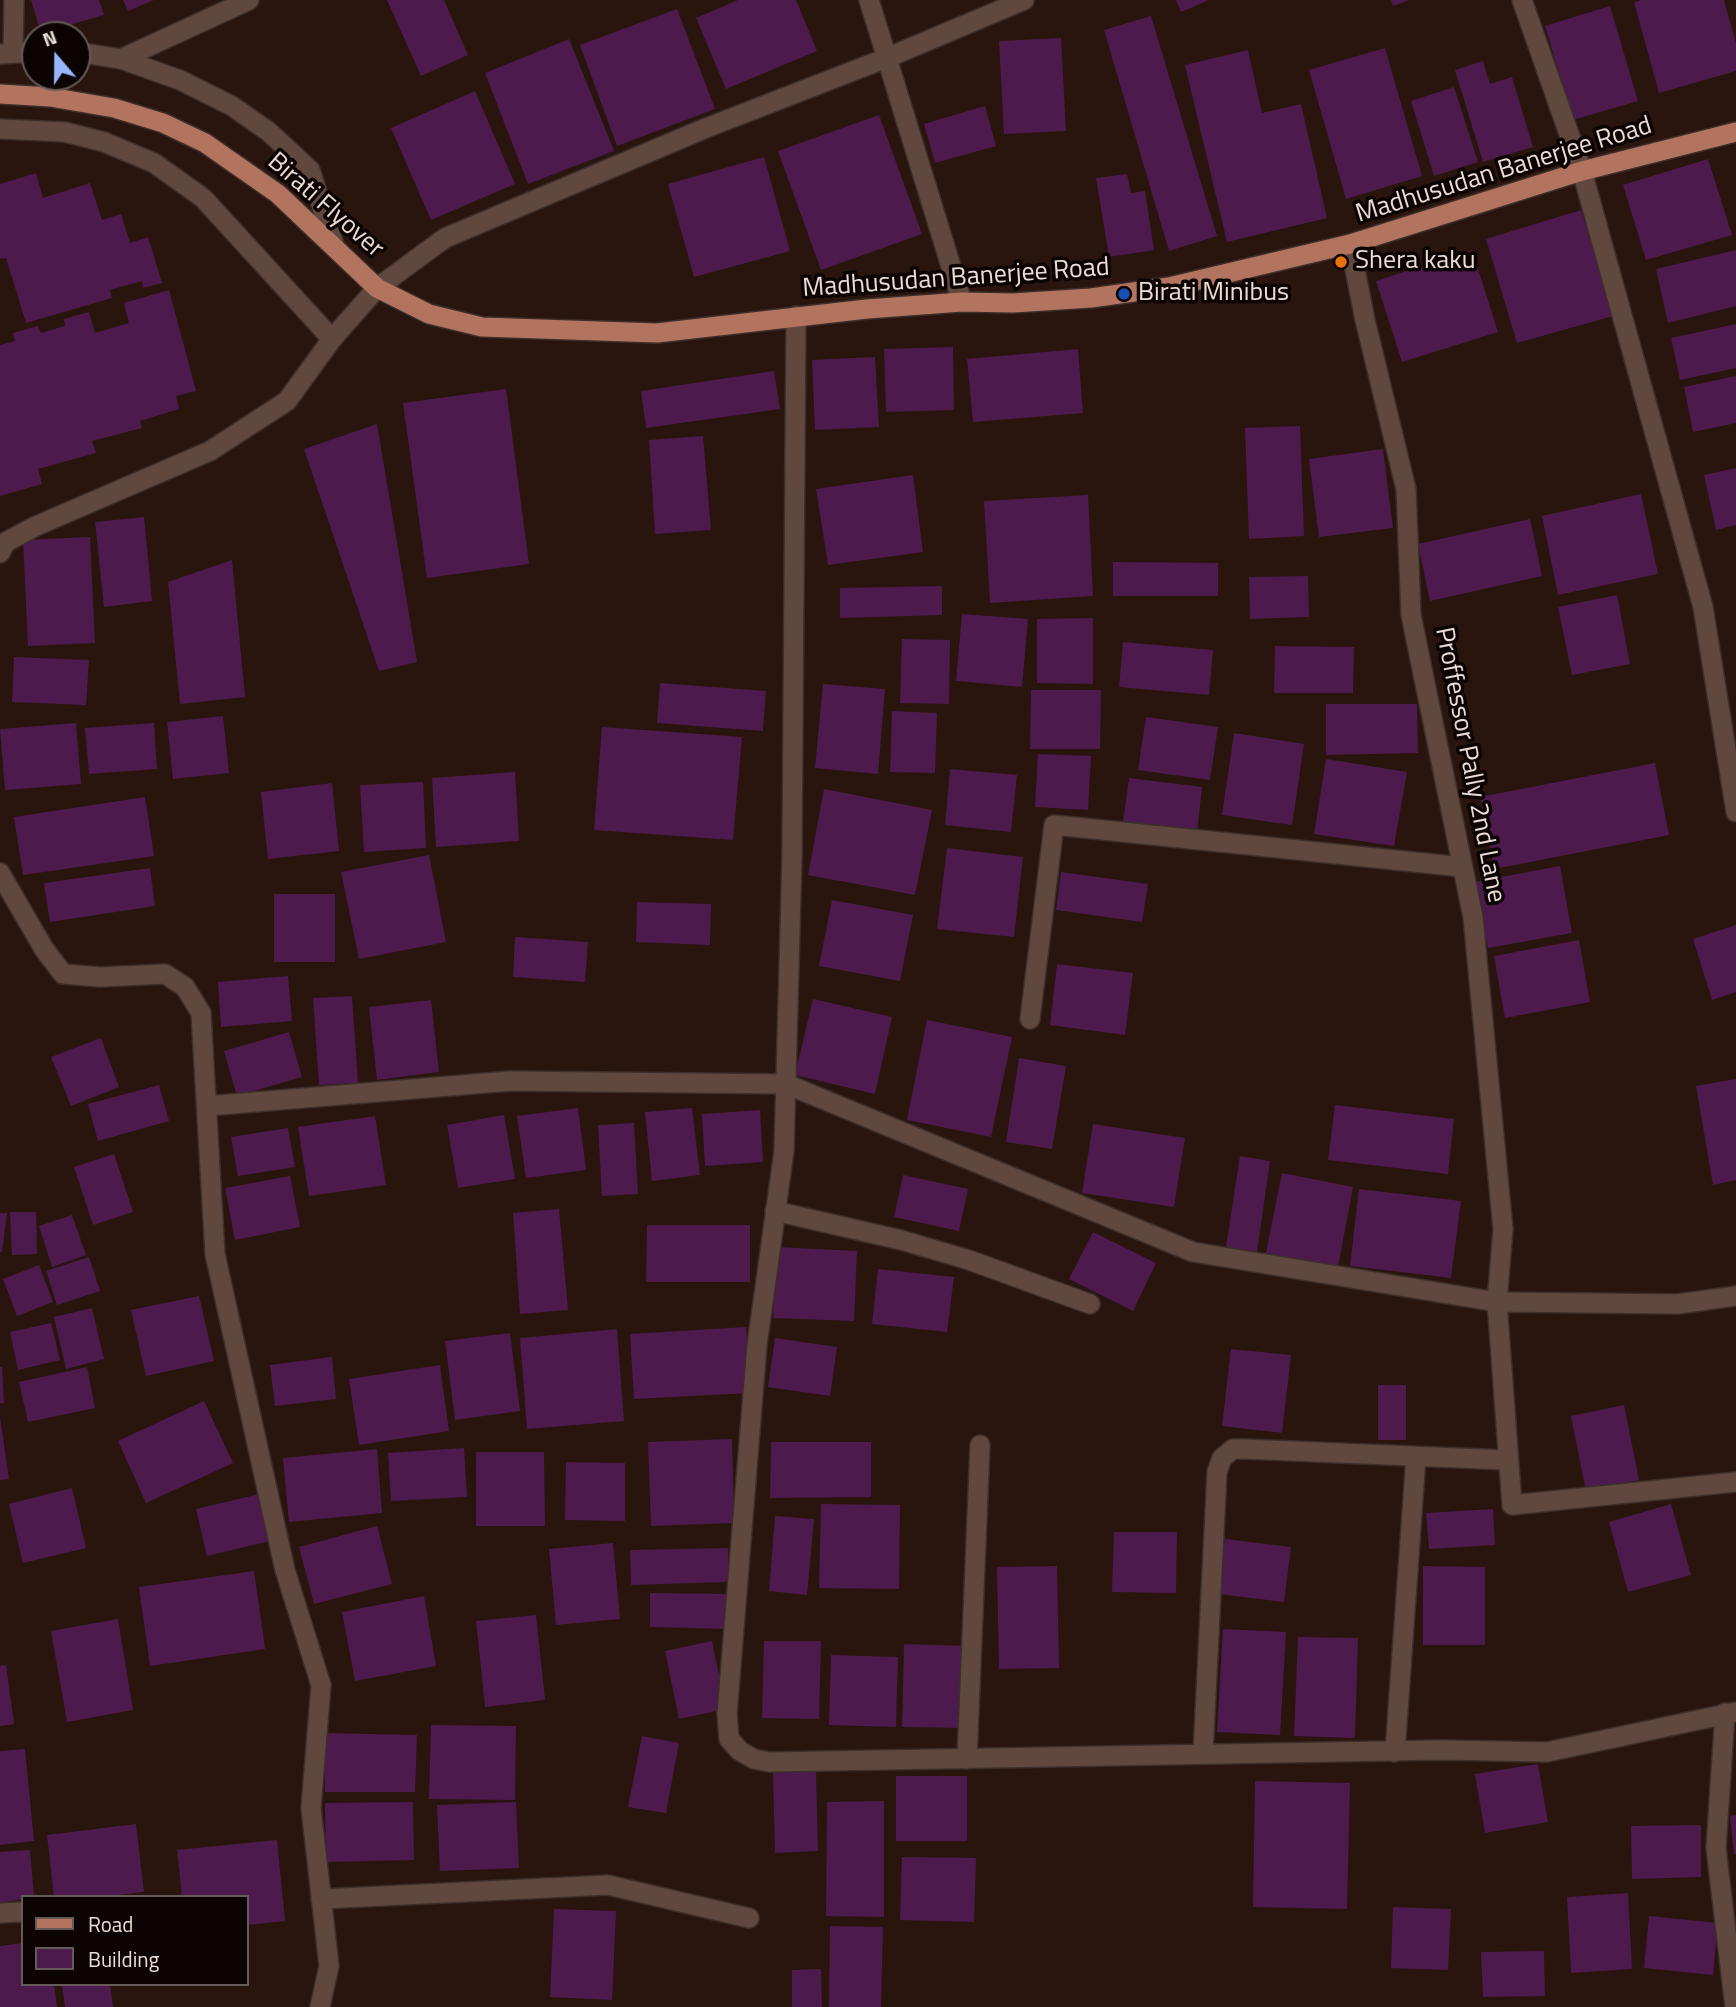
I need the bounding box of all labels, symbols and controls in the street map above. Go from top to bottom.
north arrow [21,21,91,91]
text: N [38,22,60,54]
street label: Madhusudan Banerjee Road [1352,111,1656,231]
street label: Birati Flyover [260,147,390,265]
place label: Shera kaku [1355,246,1476,278]
street label: Madhusudan Banerjee Road [801,253,1111,305]
marker: Shera kaku [1333,254,1349,270]
place label: Birati Minibus [1138,278,1289,310]
marker: Birati Minibus [1116,286,1132,302]
street label: Proffessor Pally 2nd Lane [1427,625,1511,905]
legend [21,1895,248,1986]
text: Road [88,1908,133,1940]
text: Building [88,1943,159,1975]

